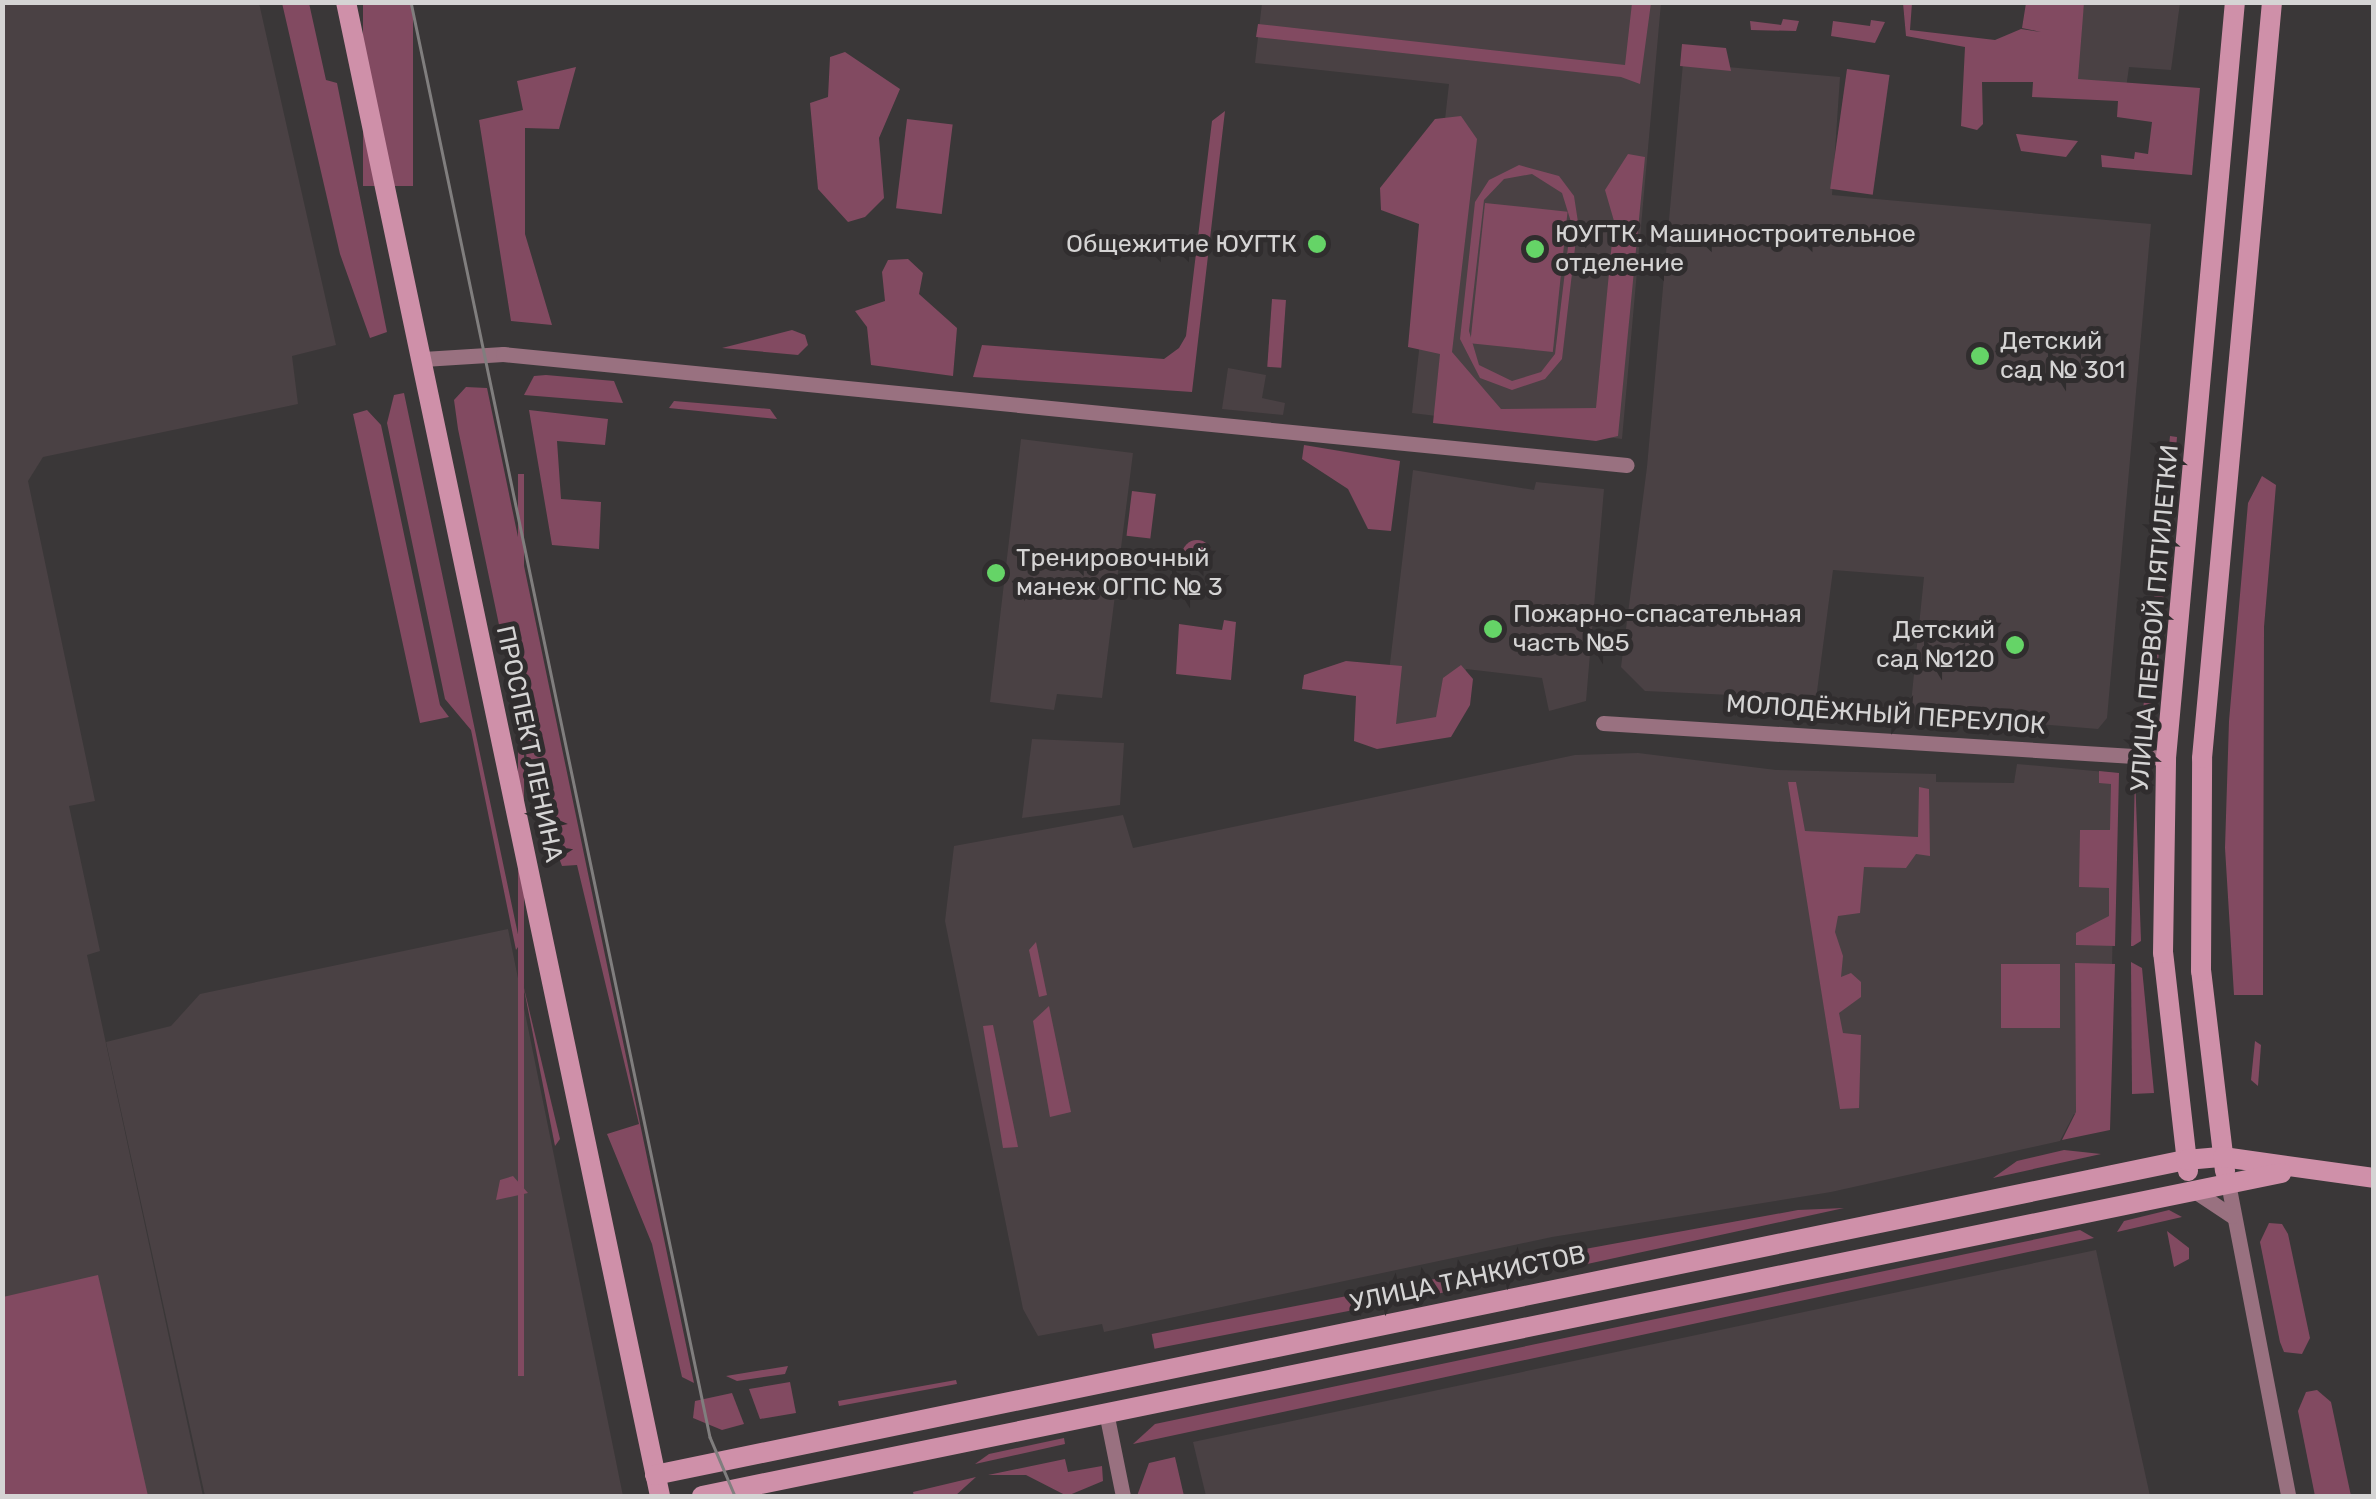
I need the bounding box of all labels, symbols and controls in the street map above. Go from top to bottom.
place label: ЮУГТК. Машиностроительное отделение [1555,220,1916,279]
place label: Общежитие ЮУГТК [1066,229,1297,259]
marker: Общежитие ЮУГТК [1306,233,1328,255]
marker: ЮУГТК. Машиностроительное отделение [1524,238,1546,260]
place label: Детский сад № 301 [2000,327,2125,386]
marker: Детский сад № 301 [1969,345,1991,367]
street label: УЛИЦА ПЕРВОЙ ПЯТИЛЕТКИ [2125,443,2185,793]
place label: Тренировочный манеж ОГПС № 3 [1016,544,1223,603]
marker: Тренировочный манеж ОГПС № 3 [985,562,1007,584]
place label: Пожарно-спасательная часть №5 [1513,600,1802,659]
place label: Детский сад №120 [1876,616,1995,675]
marker: Пожарно-спасательная часть №5 [1482,618,1504,640]
street label: ПРОСПЕКТ ЛЕНИНА [489,623,569,865]
marker: Детский сад №120 [2004,634,2026,656]
street label: МОЛОДЁЖНЫЙ ПЕРЕУЛОК [1725,689,2047,741]
street label: УЛИЦА ТАНКИСТОВ [1348,1239,1588,1319]

